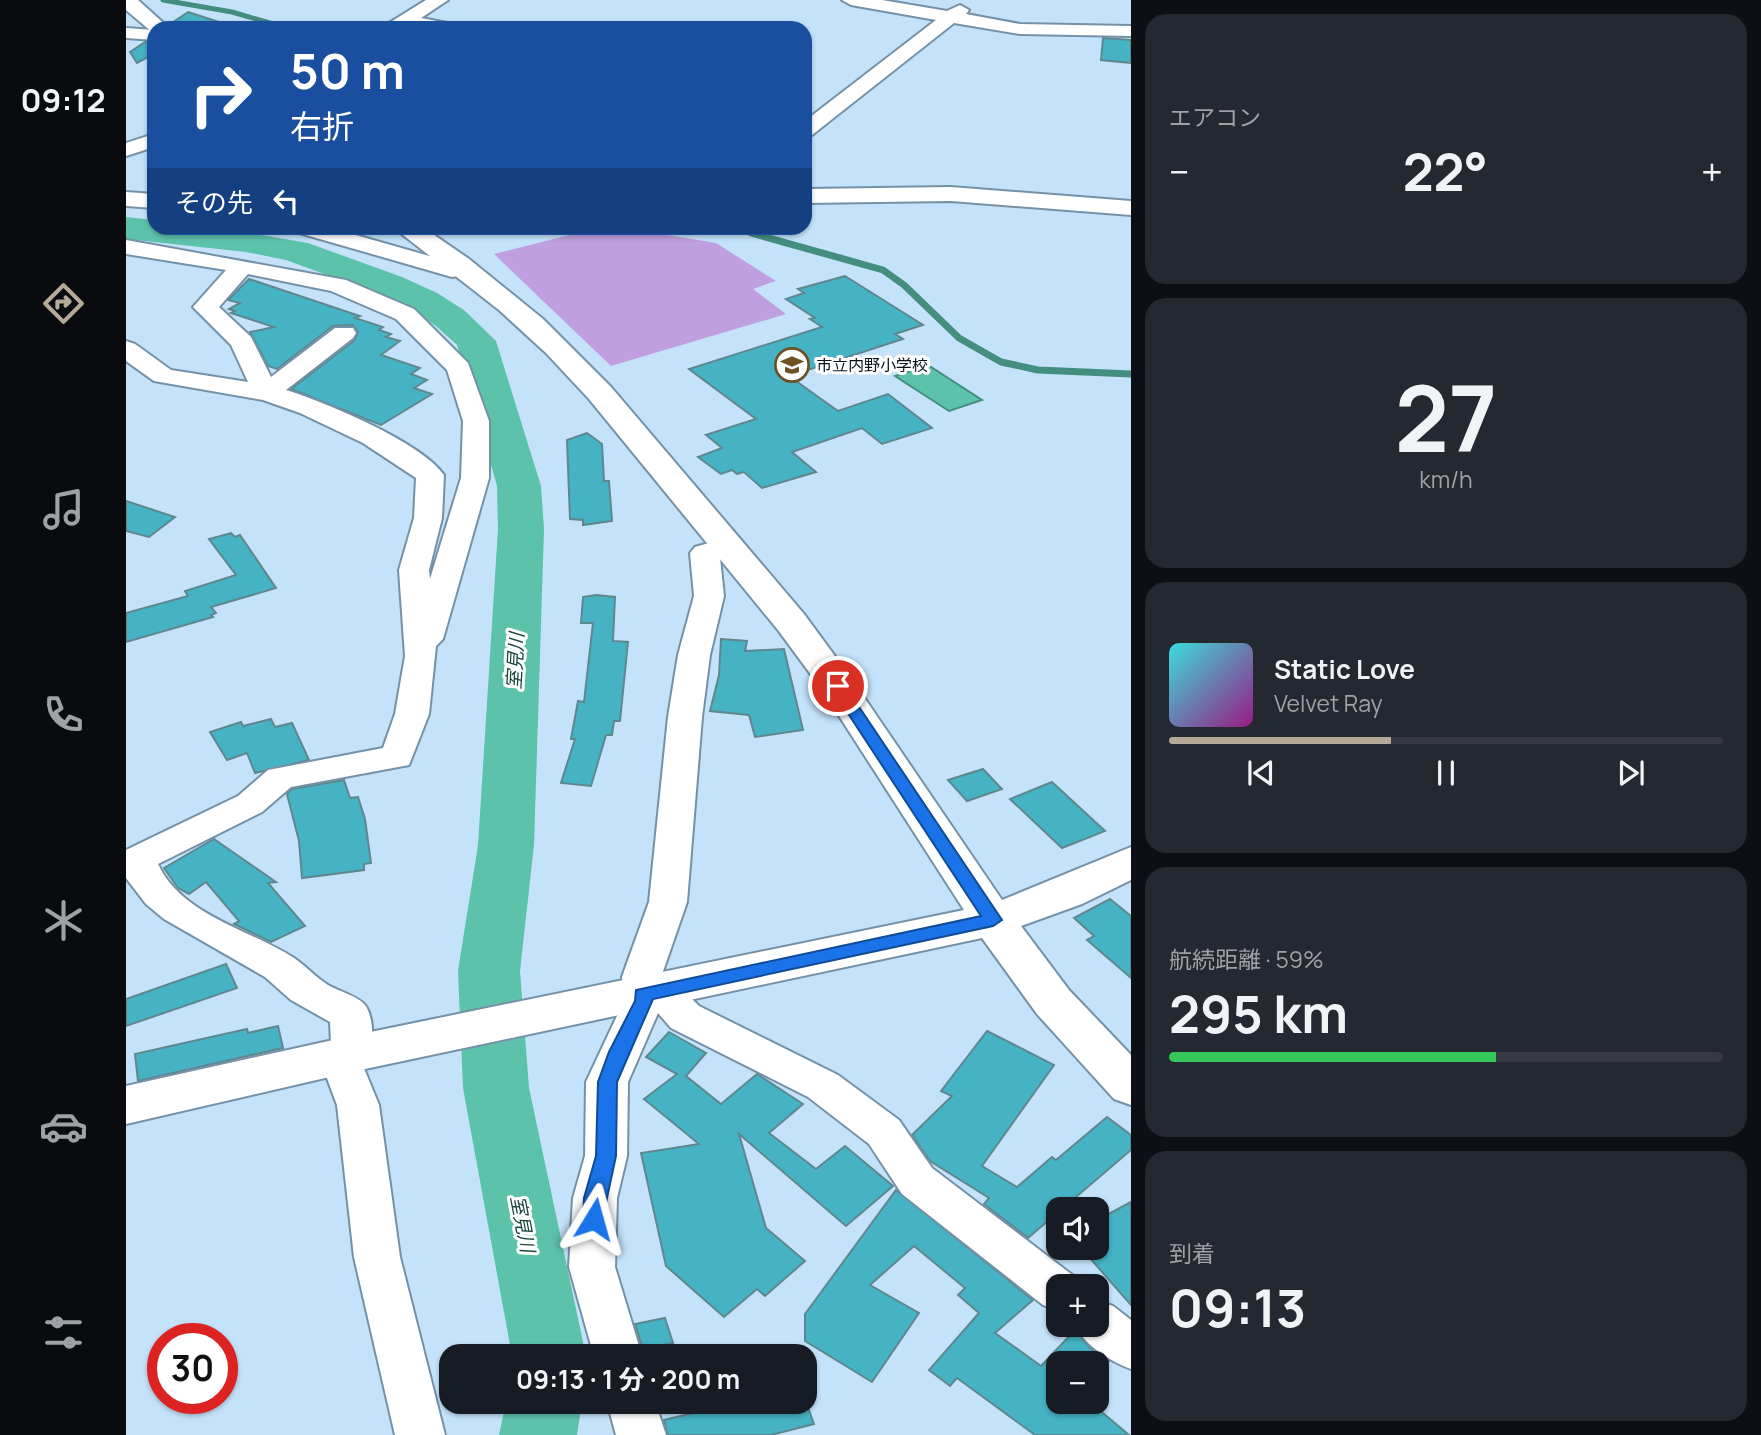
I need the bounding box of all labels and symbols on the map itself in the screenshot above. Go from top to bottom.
school or university icon: 市立内野小学校 [773,346,811,384]
place label: 市立内野小学校 [816,354,928,376]
water label: 室見川 [501,630,530,690]
pin [808,656,868,716]
position arrow [557,1182,631,1256]
water label: 室見川 [505,1194,542,1256]
speed limit sign: 30 [147,1323,238,1414]

